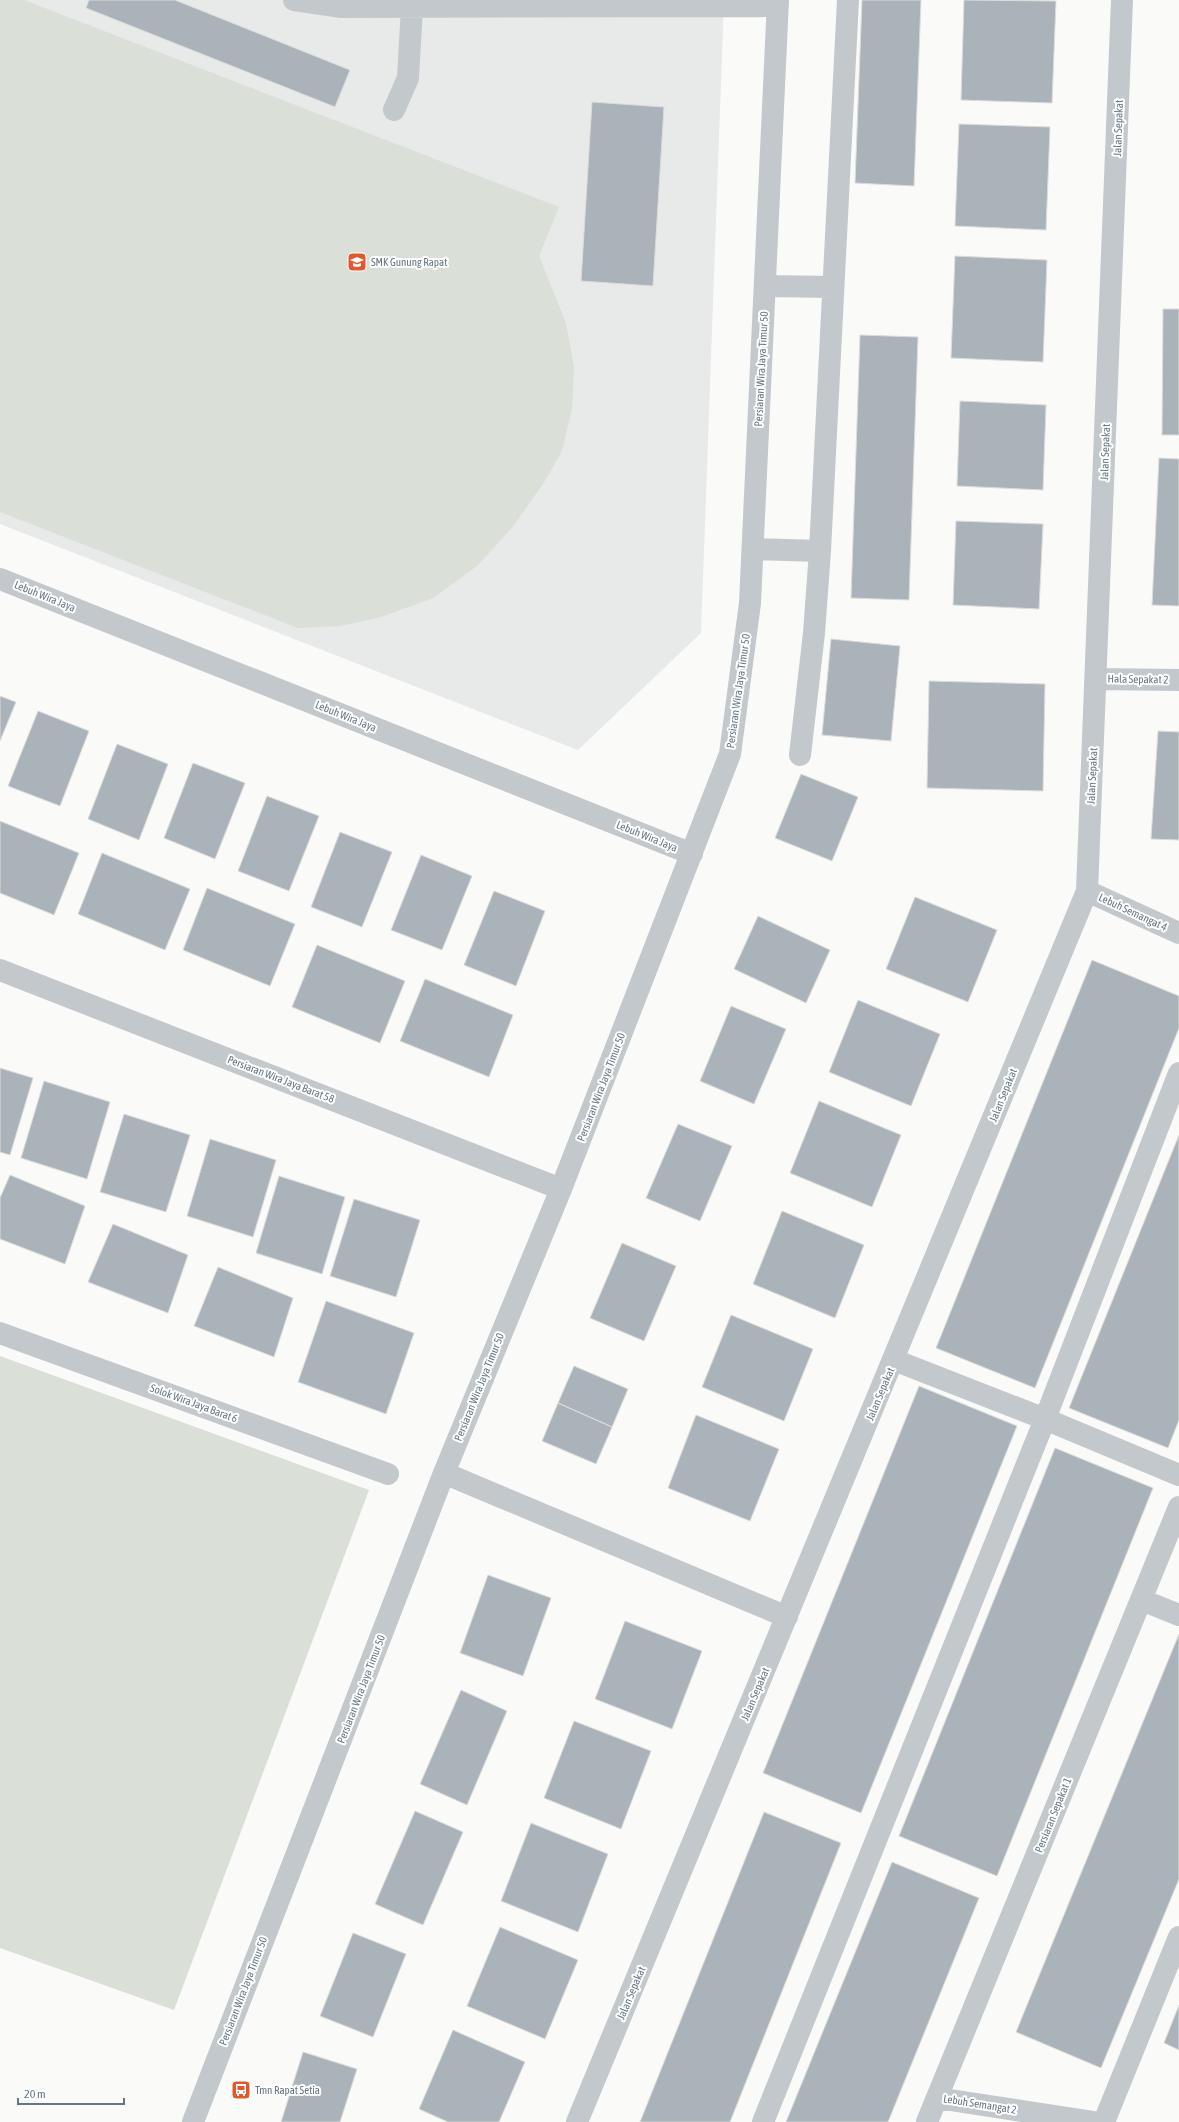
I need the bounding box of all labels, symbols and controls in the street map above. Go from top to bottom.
street label: Jalan Sepakat [1111,100,1125,156]
school or university icon: SMK Gunung Rapat [346,251,368,273]
place label: SMK Gunung Rapat [371,256,447,268]
street label: Persiaran Wira Jaya Timur 50 [752,311,770,427]
street label: Jalan Sepakat [1098,424,1112,480]
street label: Lebuh Wira Jaya [13,578,77,614]
street label: Persiaran Wira Jaya Timur 50 [724,633,752,749]
street label: Hala Sepakat 2 [1108,672,1168,686]
street label: Lebuh Wira Jaya [314,698,378,734]
street label: Jalan Sepakat [1085,747,1099,805]
street label: Lebuh Wira Jaya [615,818,679,854]
street label: Lebuh Semangat 4 [1097,891,1169,933]
street label: Persiaran Wira Jaya Timur 50 [575,1031,627,1143]
street label: Persiaran Wira Jaya Barat 58 [226,1053,336,1105]
street label: Jalan Sepakat [987,1067,1019,1123]
street label: Persiaran Wira Jaya Timur 50 [452,1331,506,1443]
street label: Jalan Sepakat [863,1366,897,1422]
street label: Solok Wira Jaya Barat 6 [149,1382,239,1424]
street label: Persiaran Wira Jaya Timur 50 [335,1633,387,1745]
street label: Jalan Sepakat [738,1666,772,1722]
street label: Persiaran Sepakat 1 [1032,1776,1074,1854]
street label: Persiaran Wira Jaya Timur 50 [217,1935,269,2047]
street label: Jalan Sepakat [614,1965,648,2021]
bus stop icon: Tmn Rapat Setia [230,2079,252,2101]
scale bar [18,2080,124,2106]
place label: Tmn Rapat Setia [255,2084,320,2096]
text: 20 m [24,2087,46,2101]
street label: Lebuh Semangat 2 [942,2092,1018,2116]

